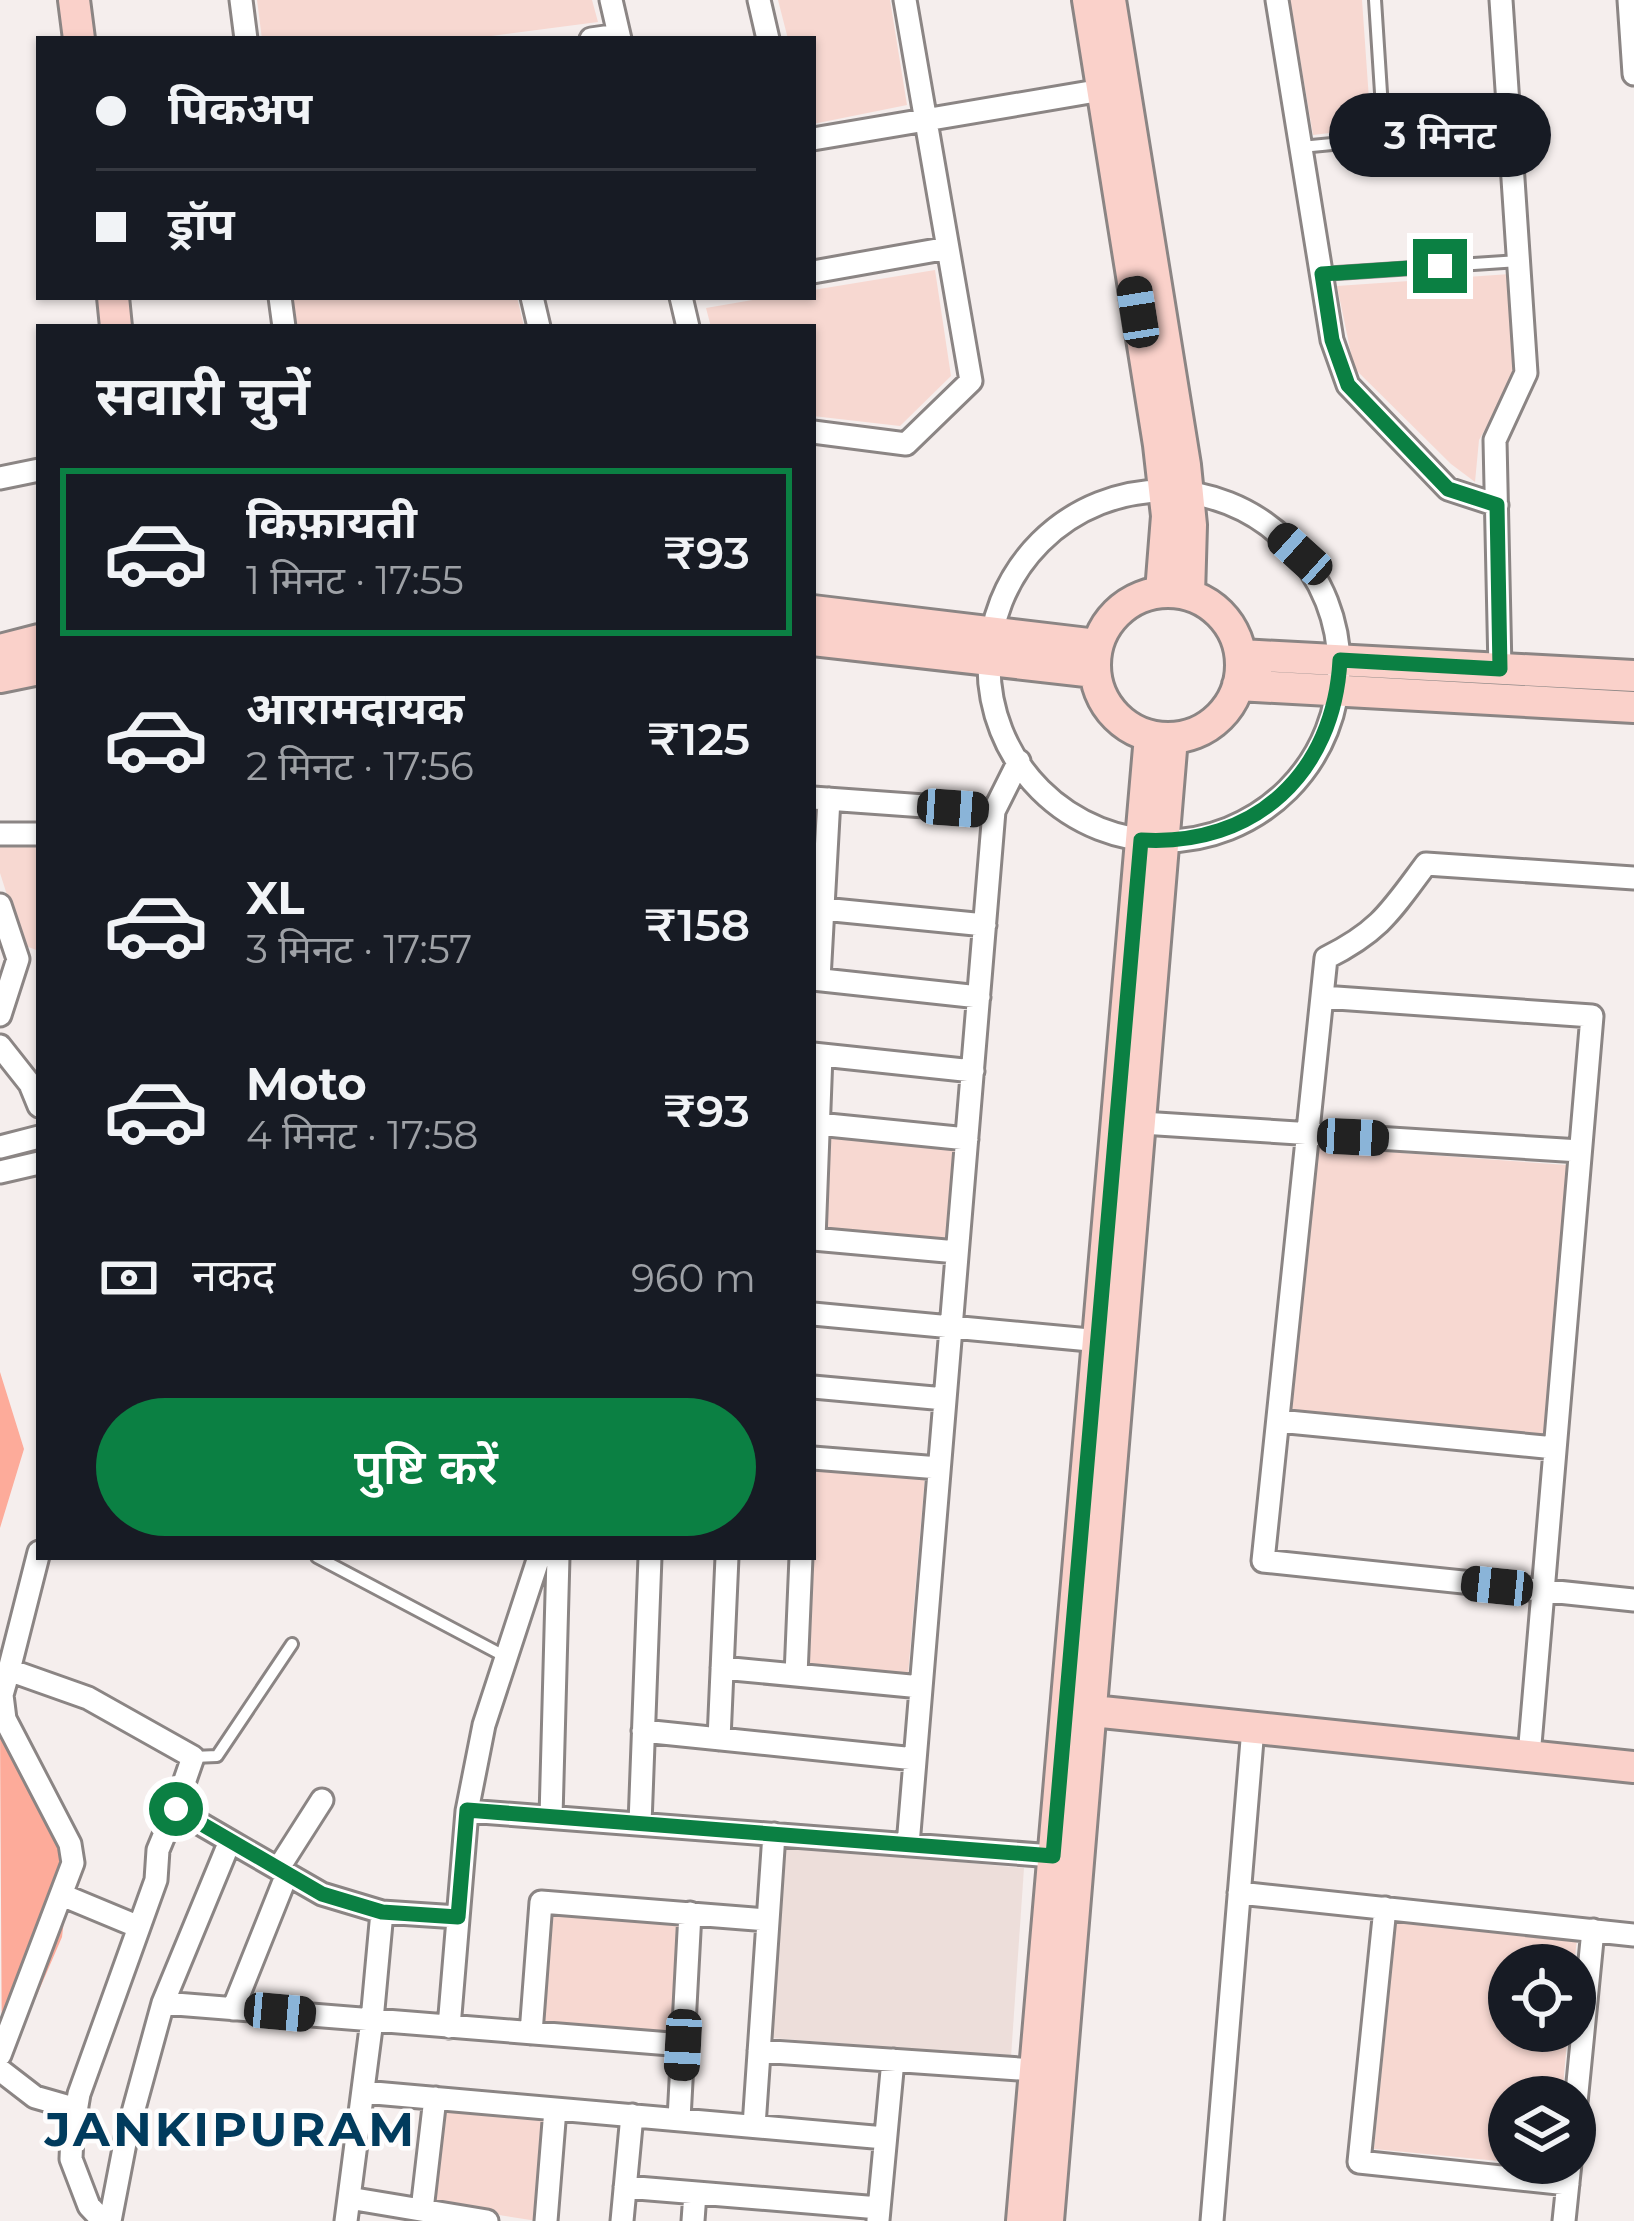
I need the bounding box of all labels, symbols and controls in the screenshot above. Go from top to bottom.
text: पिकअप [168,80,312,135]
callout: 3 मिनट [1329,92,1551,176]
text: 3 मिनट [1384,111,1496,159]
text: ड्रॉप [168,196,235,251]
route end [1413,239,1467,293]
car [1115,274,1161,350]
text: सवारी चुनें [96,363,310,429]
text: किफ़ायती [246,494,417,549]
icon: car [102,498,210,606]
car [1261,517,1339,591]
text: ₹93 [664,525,750,580]
text: 1 मिनट · 17:55 [246,556,464,604]
text: आरामदायक [246,680,464,735]
icon: car [102,684,210,792]
text: ₹125 [647,711,750,766]
text: 2 मिनट · 17:56 [246,742,474,790]
car [916,788,990,828]
icon: car [102,870,210,978]
text: XL [246,870,304,925]
text: ₹158 [644,897,750,952]
text: 3 मिनट · 17:57 [246,925,472,973]
icon: car [102,1056,210,1164]
text: Moto [246,1056,367,1111]
text: ₹93 [664,1083,750,1138]
text: 4 मिनट · 17:58 [246,1111,478,1159]
car [1316,1117,1390,1157]
icon: cash [96,1245,162,1311]
text: नकद [192,1247,275,1302]
text: 960 m [631,1254,756,1302]
button: पुष्टि करें [96,1398,756,1536]
car [1459,1564,1535,1608]
route start [149,1782,203,1836]
map controls [1488,1944,1596,2184]
button: locate [1488,1944,1596,2052]
car [243,1991,317,2033]
car [663,2008,703,2082]
button: layers [1488,2076,1596,2184]
district label: JANKIPURAM [44,2100,417,2158]

